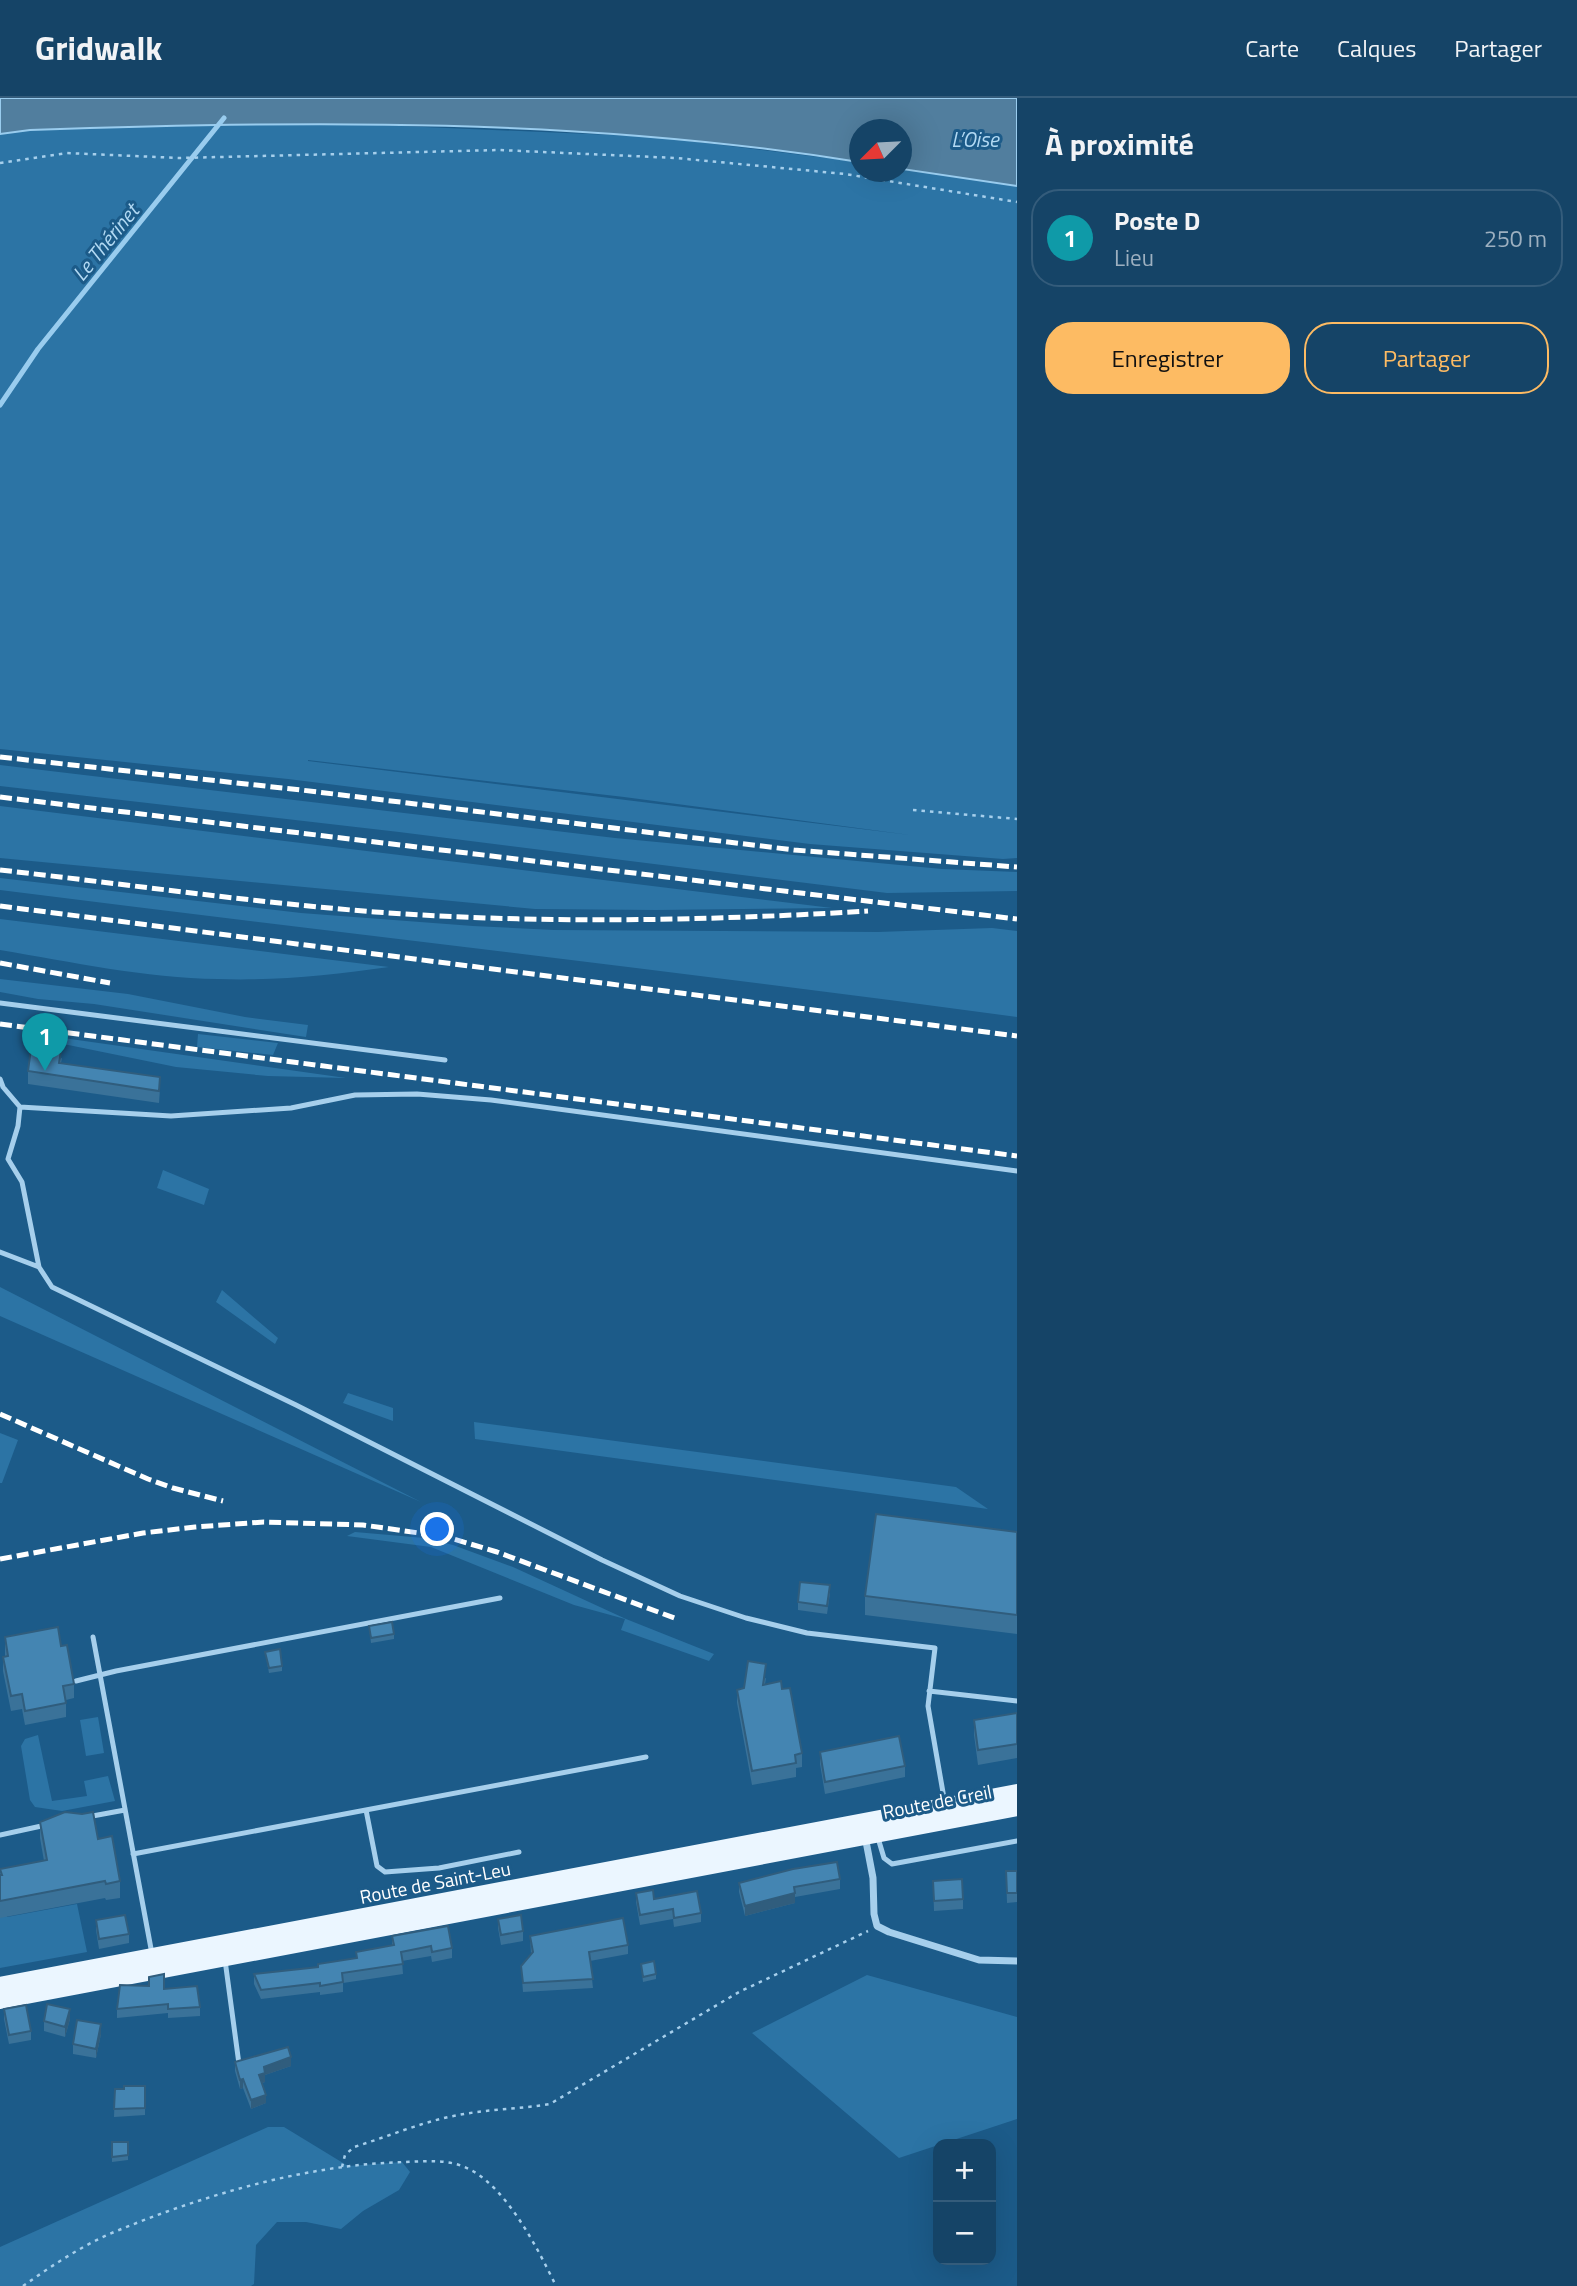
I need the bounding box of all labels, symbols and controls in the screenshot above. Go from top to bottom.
text: Gridwalk [35,23,162,73]
text: Carte [1245,30,1299,66]
text: Calques [1337,30,1416,66]
text: Partager [1454,30,1542,66]
north arrow [849,119,912,182]
text: À proximité [1045,121,1194,167]
water label: L’Oise [951,123,1000,155]
water label: Le Thérinet [64,195,148,287]
text: Poste D [1114,201,1200,240]
text: 1 [1064,221,1076,256]
text: 250 m [1484,221,1547,256]
text: Lieu [1114,240,1154,275]
button: Enregistrer [1045,322,1290,394]
button: Partager [1304,322,1549,394]
pin: 1 [22,1013,68,1071]
your location [420,1512,454,1546]
street label: Route de Creil [880,1776,994,1826]
street label: Route de Saint-Leu [357,1853,513,1911]
map controls [933,2139,996,2265]
button: + [933,2139,996,2202]
button: − [933,2202,996,2265]

